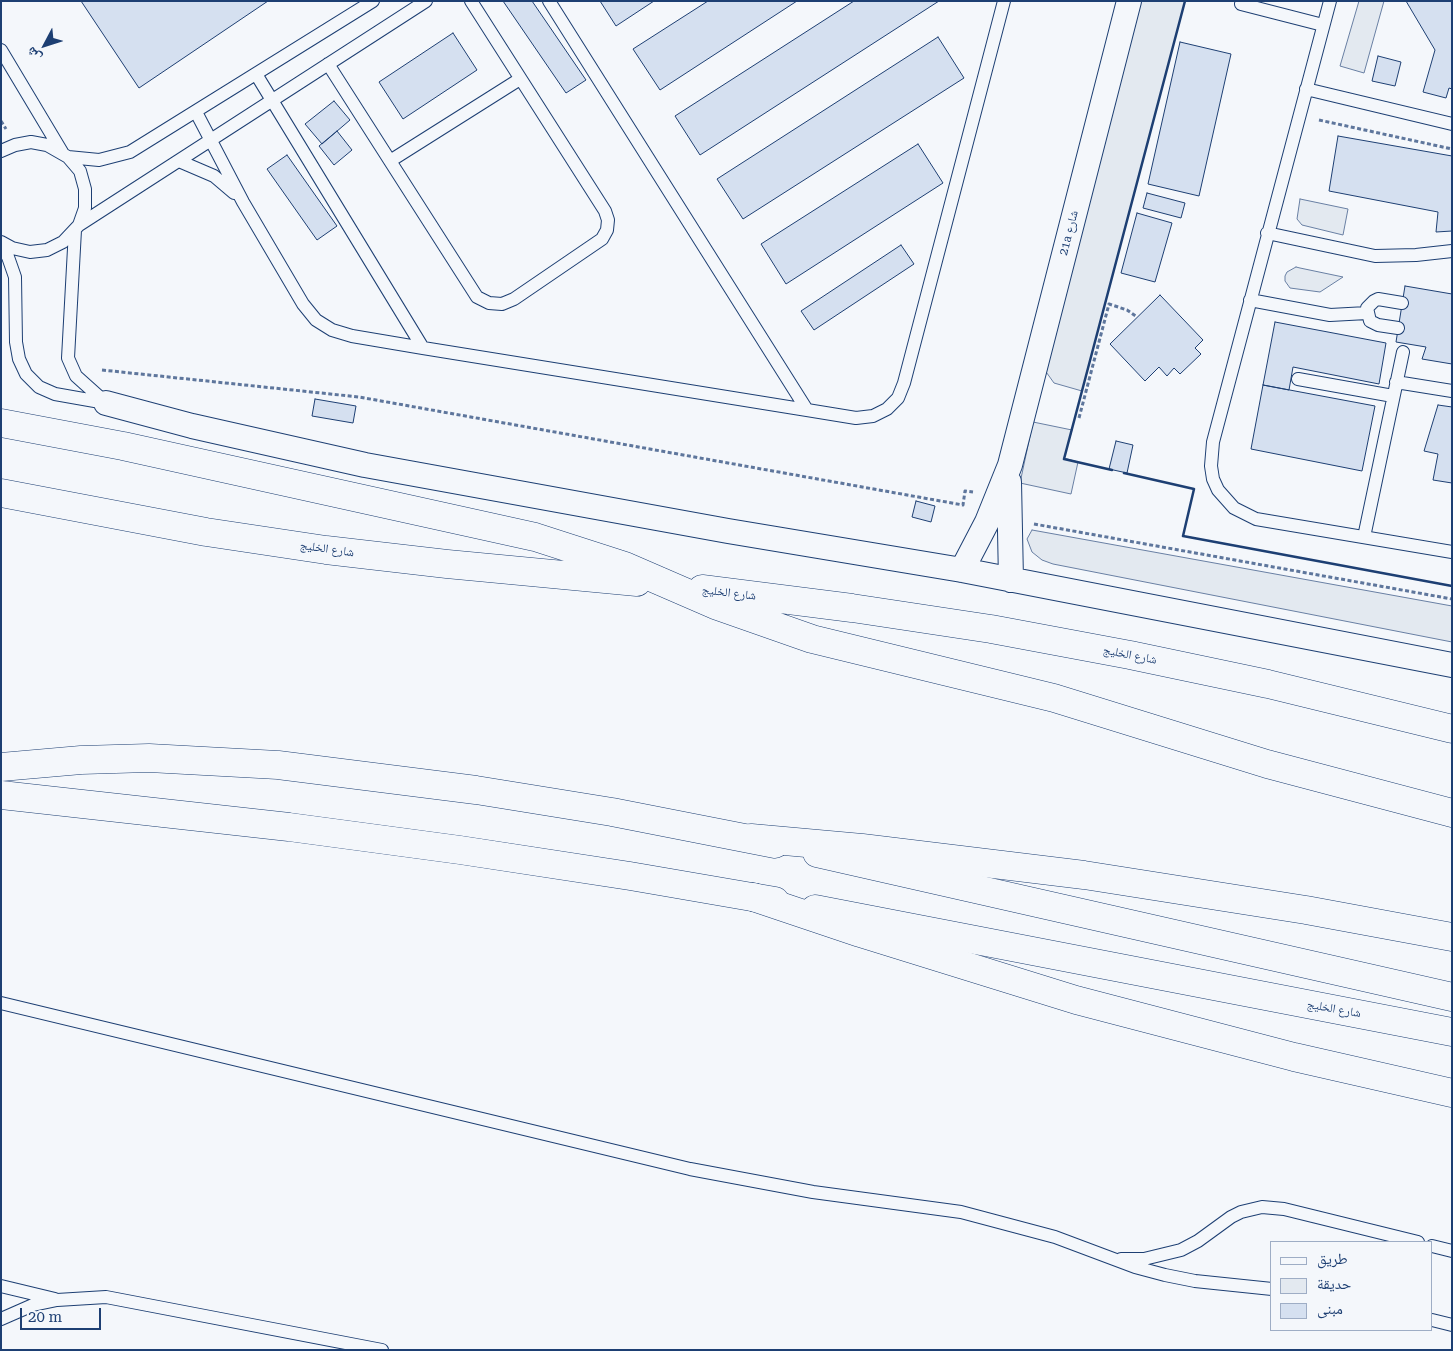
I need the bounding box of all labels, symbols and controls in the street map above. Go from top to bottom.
north arrow [20,20,70,70]
text: ش [23,44,44,65]
street label: 21a شارع [1056,209,1082,257]
street label: شارع الخليج [299,538,355,560]
street label: شارع الخليج [701,583,757,603]
street label: شارع الخليج [1102,643,1158,667]
street label: شارع الخليج [1306,997,1362,1021]
legend [1270,1241,1433,1331]
text: طريق [1317,1250,1348,1268]
text: حديقة [1317,1275,1351,1293]
scale bar [22,1298,104,1330]
text: مبنى [1317,1300,1343,1318]
text: 20 m [28,1308,62,1326]

